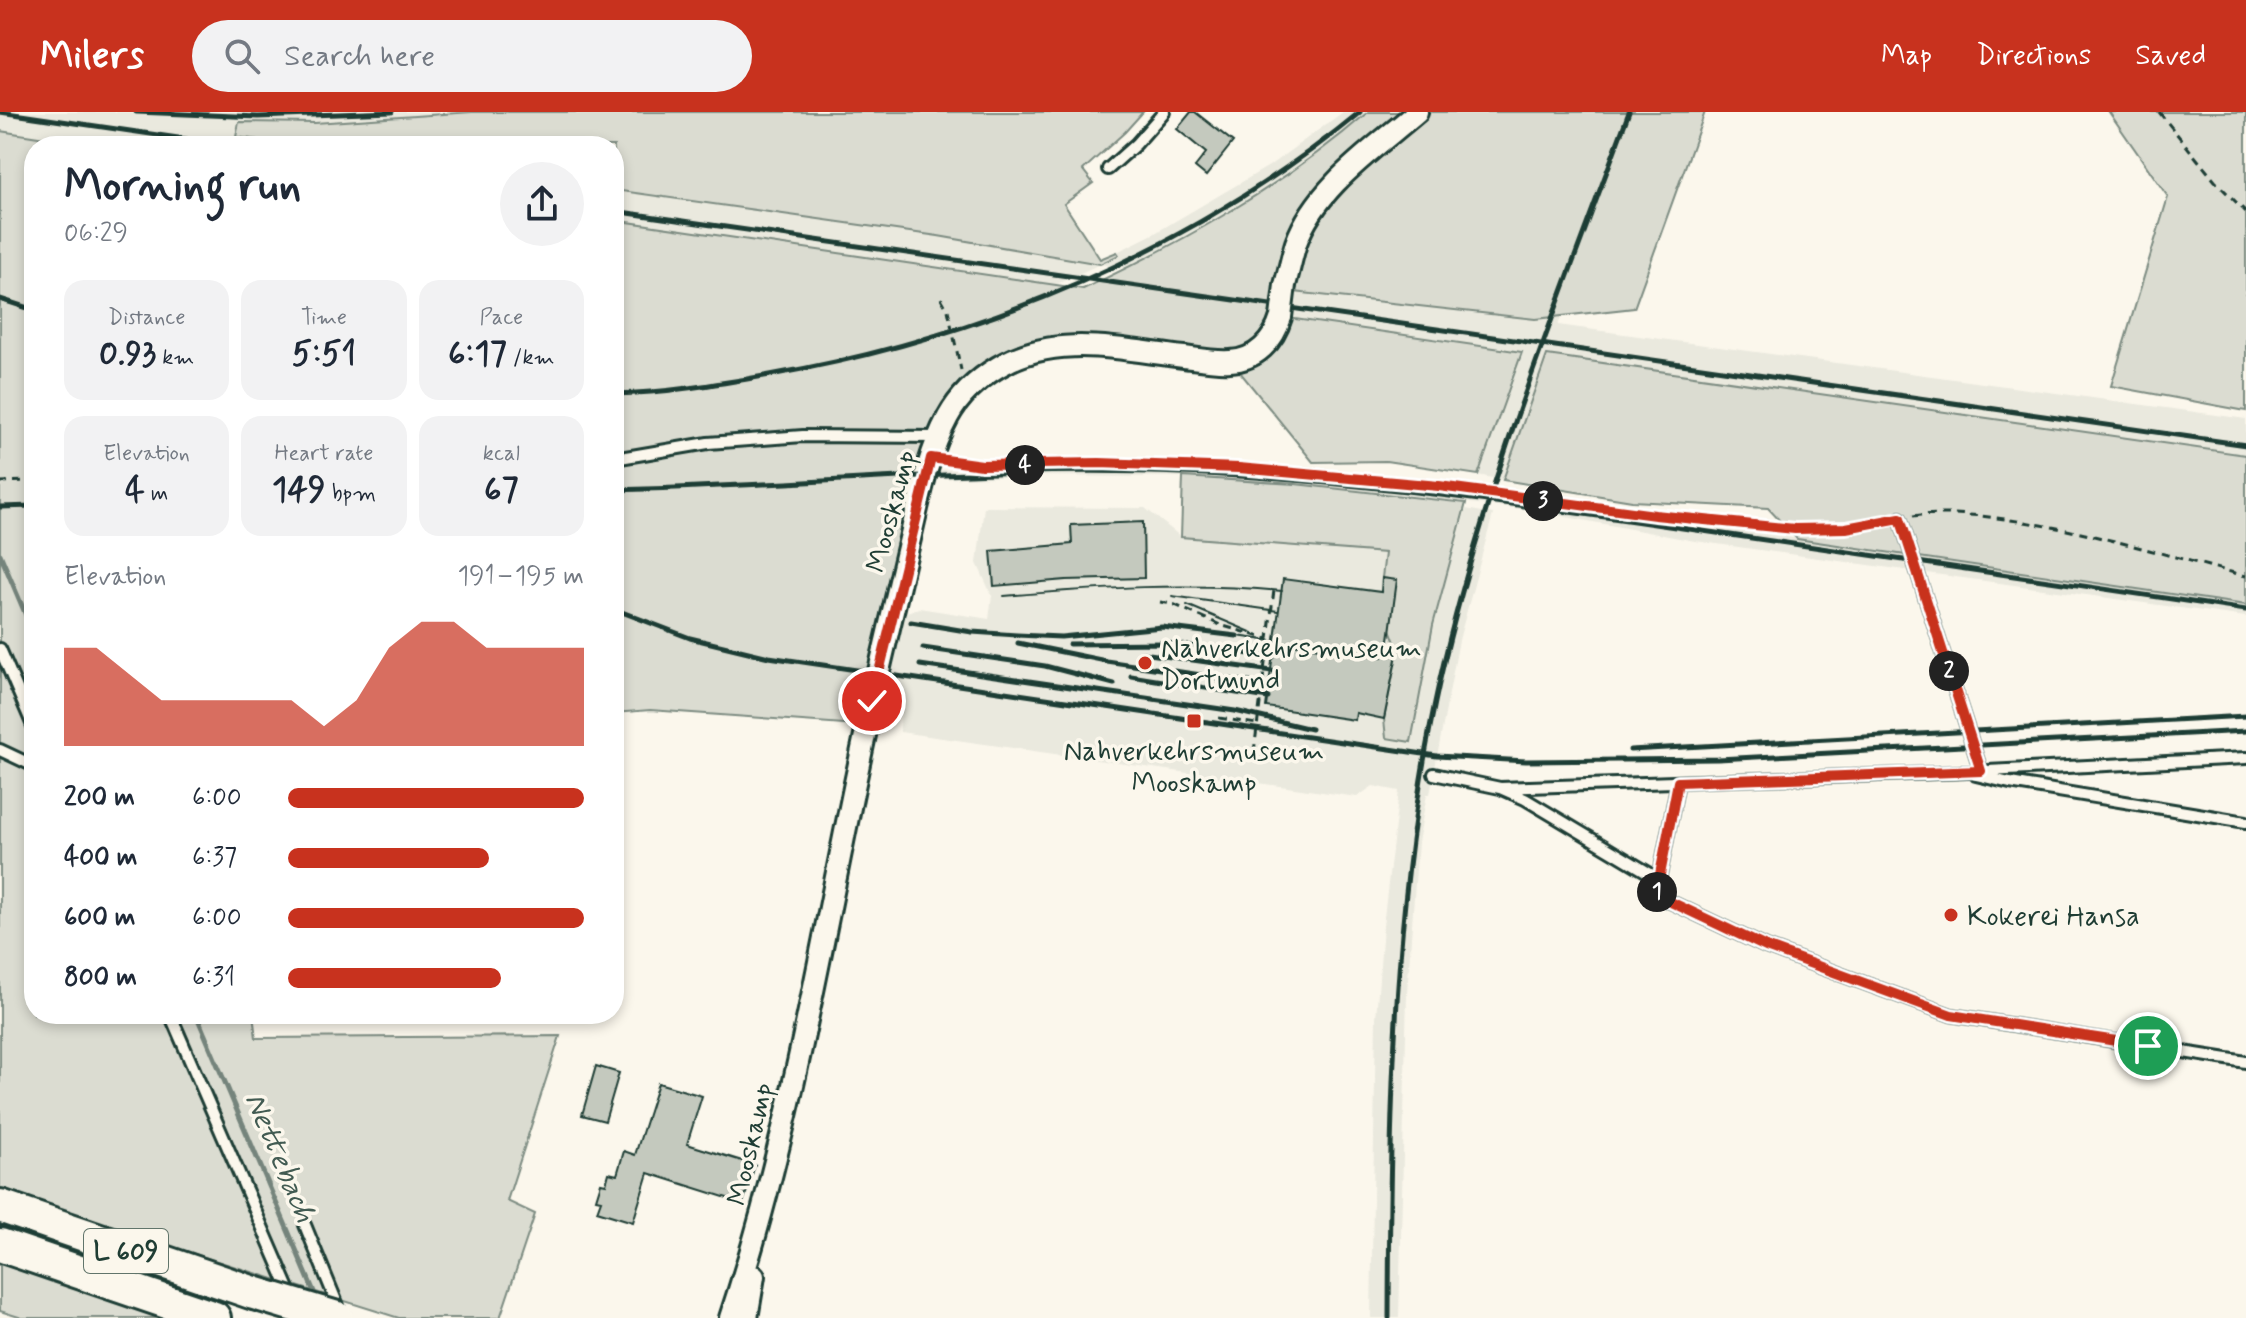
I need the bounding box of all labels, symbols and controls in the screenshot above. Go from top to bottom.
search box [192,20,752,92]
text: Milers [40,32,144,81]
icon: search [220,34,264,78]
text: Search here [284,37,435,76]
text: Map [1881,38,1932,75]
text: Directions [1976,38,2091,75]
text: Saved [2135,38,2206,75]
text: Morning run [64,158,301,216]
button: share [500,162,584,246]
text: 06:29 [64,217,128,251]
text: Distance [108,304,185,332]
text: Time [301,304,347,332]
text: Pace [479,304,523,332]
text: 0.93 [99,332,156,377]
text: 5:51 [292,332,356,377]
text: 6:17 [448,332,507,377]
text: km [156,344,194,372]
text: /km [507,344,555,372]
text: Elevation [103,440,190,468]
text: Heart rate [275,440,373,468]
text: kcal [483,440,520,468]
pin: 4 [1005,445,1045,485]
street label: Mooskamp [858,447,926,577]
text: 4 [1019,451,1031,479]
text: 4 [125,468,145,513]
text: 149 [272,468,326,513]
text: 67 [484,468,519,513]
text: m [145,480,168,508]
text: bpm [326,480,376,508]
pin: 3 [1523,481,1563,521]
text: 3 [1538,487,1548,515]
text: Elevation [64,560,166,594]
text: 191–195 m [457,560,584,594]
place label: Nahverkehrsmuseum Dortmund [1161,631,1422,700]
pin: 2 [1929,651,1969,691]
marker: Nahverkehrsmuseum Dortmund [1136,654,1154,672]
text: 2 [1944,657,1954,685]
pin [838,667,906,735]
icon: check [850,679,894,723]
marker: Nahverkehrsmuseum Mooskamp [1185,712,1203,730]
place label: Nahverkehrsmuseum Mooskamp [1064,734,1324,803]
text: 200 m [64,781,135,815]
text: 6:00 [192,781,242,815]
text: 400 m [64,841,137,875]
text: 6:37 [192,841,237,875]
pin: 1 [1637,872,1677,912]
text: 1 [1652,878,1662,906]
place label: Kokerei Hansa [1967,899,2140,936]
text: 600 m [64,901,136,935]
text: 6:00 [192,901,242,935]
marker: Kokerei Hansa [1942,906,1960,924]
text: 800 m [64,961,137,995]
text: 6:31 [192,961,235,995]
pin [2114,1012,2182,1080]
icon: arrive [2126,1024,2170,1068]
street label: Mooskamp [719,1080,784,1210]
water label: Nettebach [235,1087,324,1228]
road number: L 609 [84,1229,168,1273]

